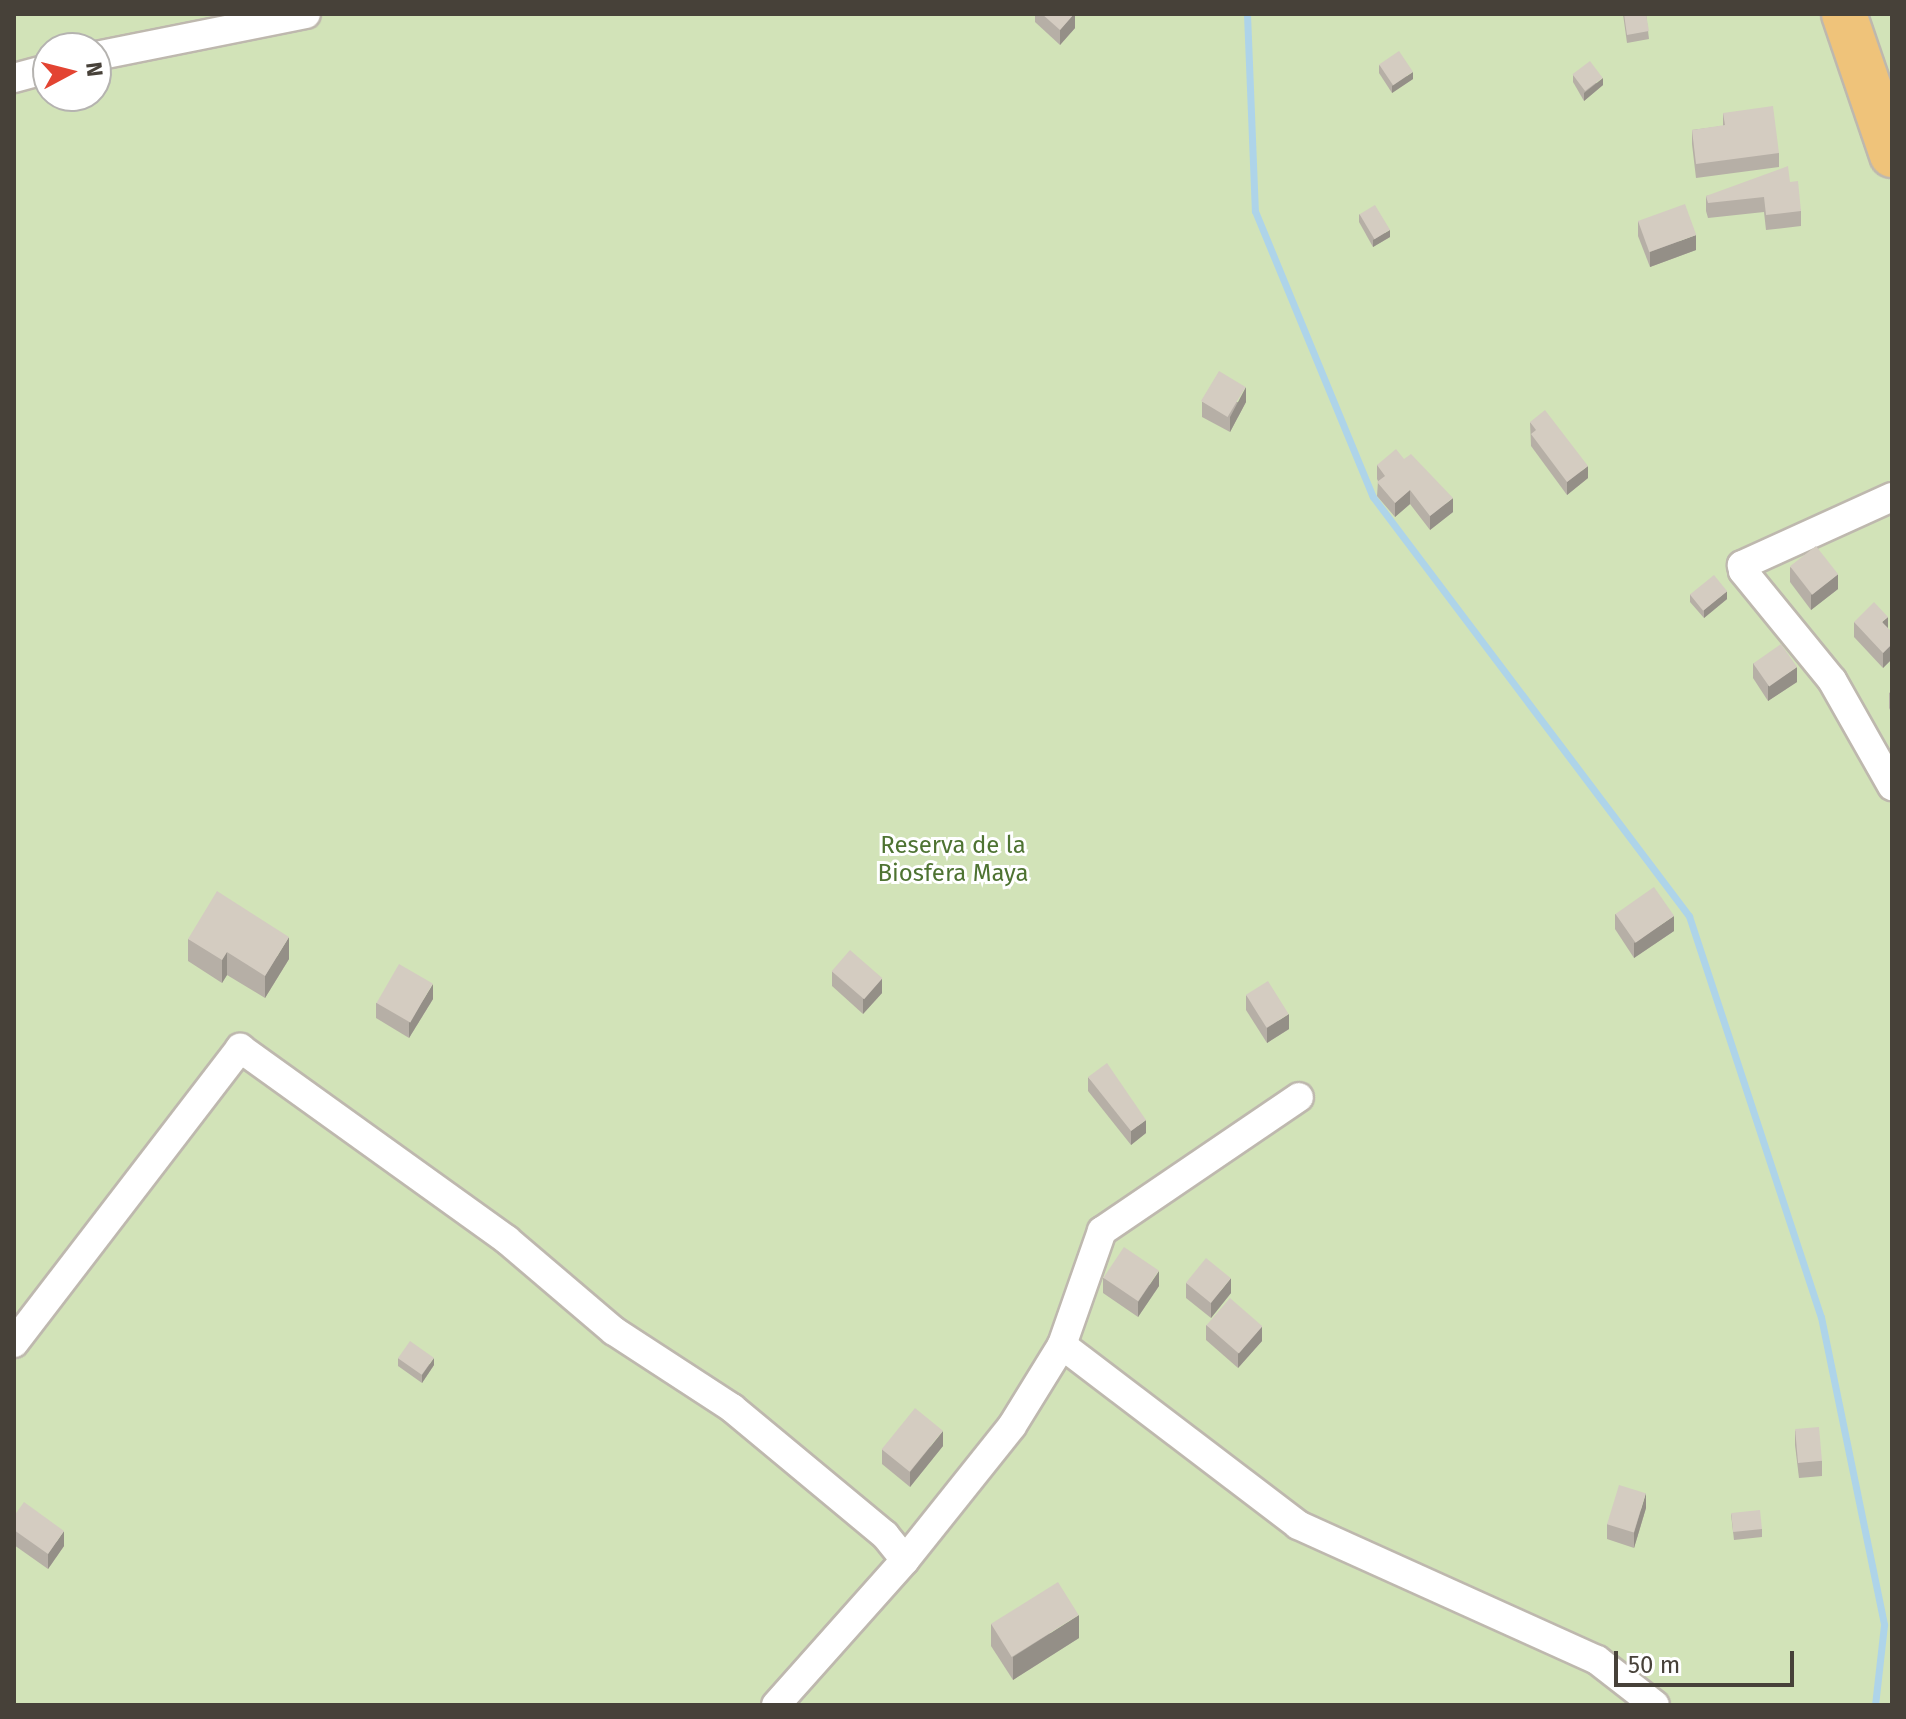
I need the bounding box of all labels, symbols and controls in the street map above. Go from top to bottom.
north arrow [32,32,112,112]
text: N [80,60,109,78]
park label: Reserva de la Biosfera Maya [877,832,1029,888]
scale bar [1618,1635,1798,1685]
text: 50 m [1628,1651,1680,1679]

